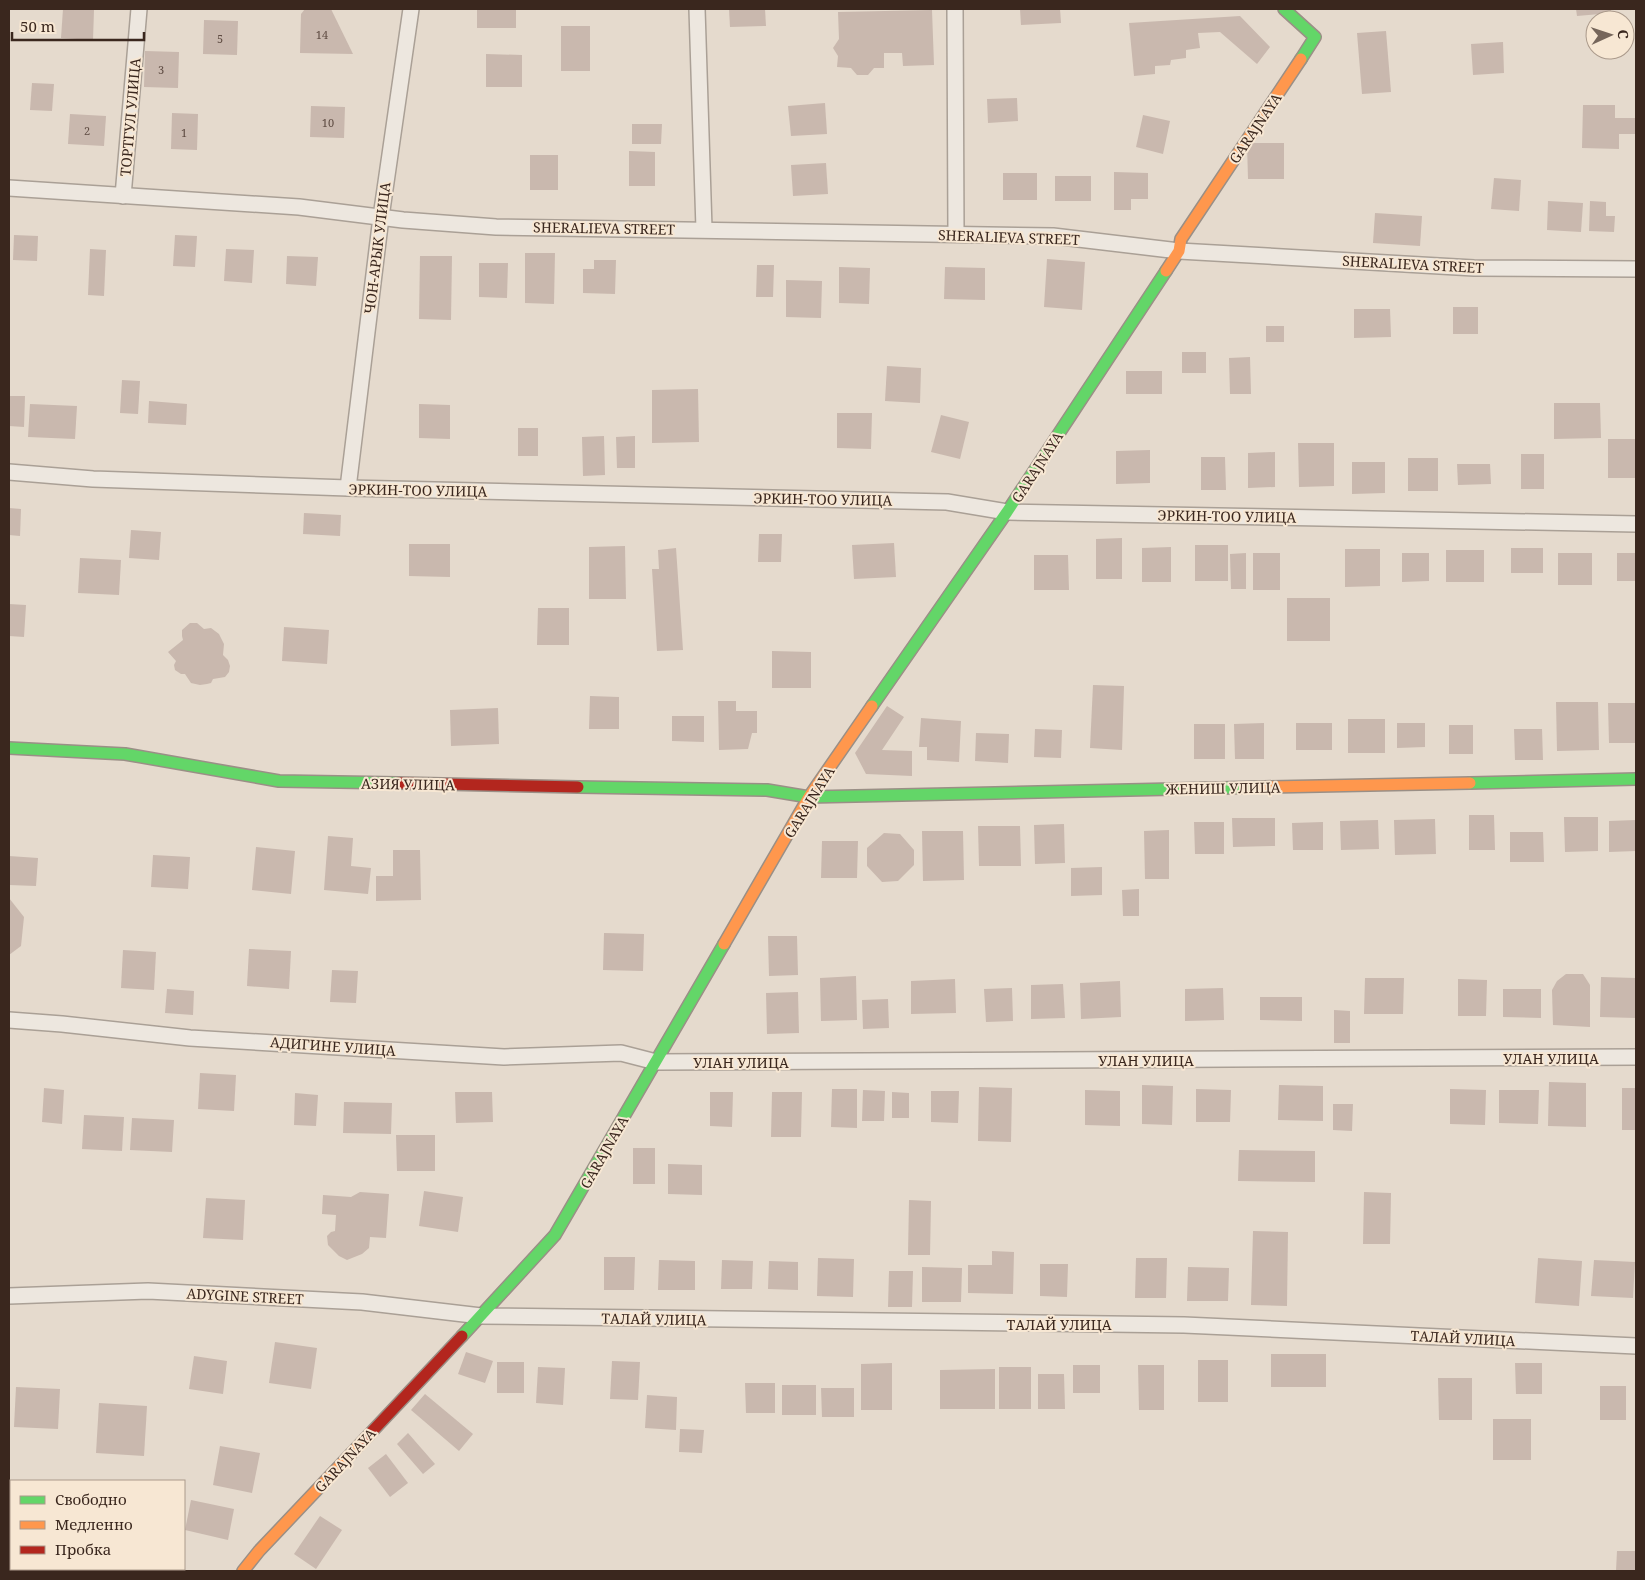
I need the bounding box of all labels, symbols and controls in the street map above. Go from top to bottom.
scale bar [12,10,145,42]
north arrow [1585,10,1635,60]
text: 50 m [20,16,55,36]
house number: 14 [316,27,328,42]
text: С [1614,29,1633,39]
house number: 5 [217,31,223,46]
street label: ТОРТГУЛ УЛИЦА [115,57,145,177]
house number: 3 [158,62,164,77]
street label: GARAJNAYA [1224,89,1286,167]
house number: 10 [322,115,334,130]
house number: 2 [84,123,90,138]
house number: 1 [181,125,187,140]
street label: ЧОН-АРЫК УЛИЦА [359,181,395,315]
street label: SHERALIEVA STREET [533,217,675,239]
street label: SHERALIEVA STREET [938,225,1081,249]
street label: SHERALIEVA STREET [1342,251,1485,277]
street label: GARAJNAYA [1007,428,1067,506]
street label: ЭРКИН-ТОО УЛИЦА [349,479,488,501]
street label: ЭРКИН-ТОО УЛИЦА [754,488,893,510]
street label: ЭРКИН-ТОО УЛИЦА [1158,505,1297,527]
street label: GARAJNAYA [779,762,839,841]
street label: АЗИЯ УЛИЦА [361,774,455,794]
street label: ЖЕНИШ УЛИЦА [1164,777,1281,799]
street label: АДИГИНЕ УЛИЦА [270,1032,397,1060]
street label: УЛАН УЛИЦА [1503,1049,1599,1068]
street label: УЛАН УЛИЦА [1098,1051,1194,1070]
street label: УЛАН УЛИЦА [693,1053,789,1072]
street label: GARAJNAYA [575,1112,633,1192]
street label: ADYGINE STREET [186,1283,304,1309]
street label: ТАЛАЙ УЛИЦА [601,1309,707,1329]
street label: ТАЛАЙ УЛИЦА [1006,1315,1112,1334]
street label: ТАЛАЙ УЛИЦА [1410,1326,1516,1350]
street label: GARAJNAYA [310,1424,380,1496]
legend [10,1480,185,1570]
text: Свободно [55,1489,127,1509]
text: Медленно [55,1514,133,1534]
text: Пробка [55,1539,111,1559]

